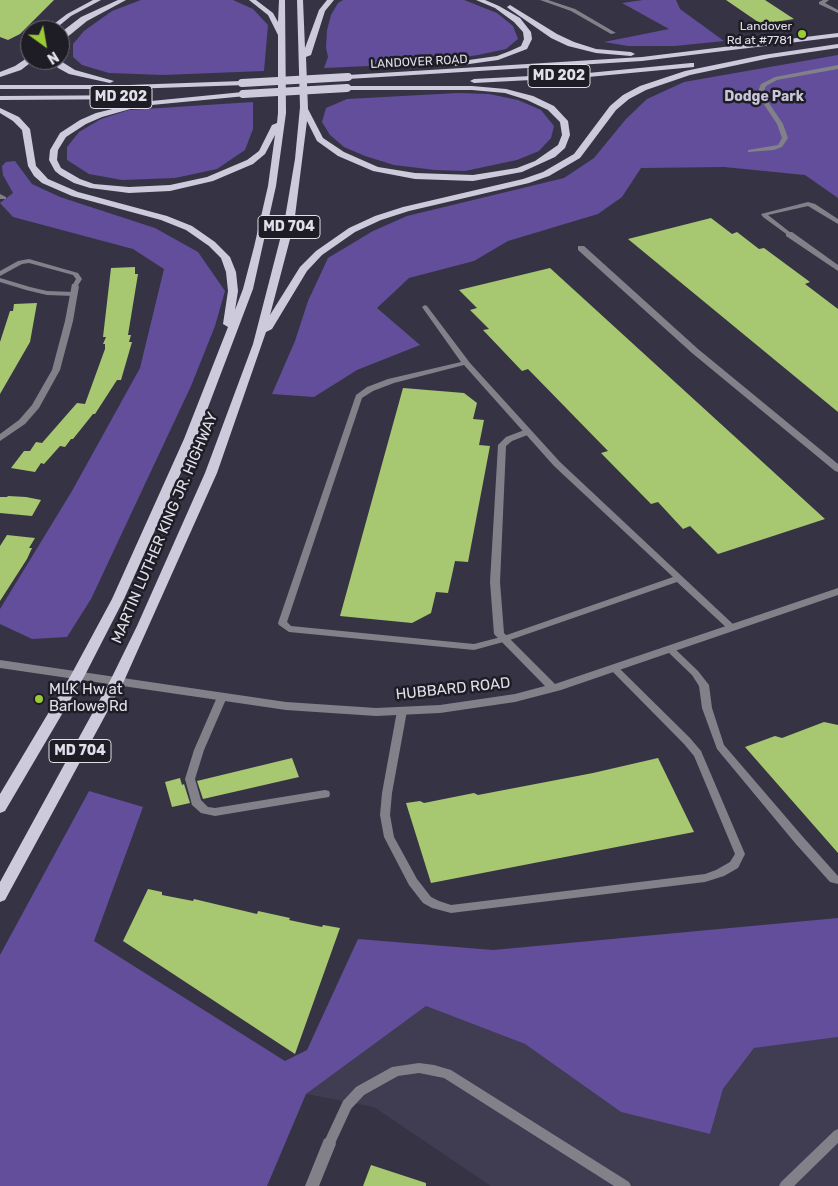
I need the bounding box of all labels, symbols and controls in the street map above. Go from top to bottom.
north arrow [20,20,70,70]
place label: Landover Rd at #7781 [727,20,792,48]
marker: Landover Rd at #7781 [796,28,808,40]
text: N [44,47,61,67]
street label: LANDOVER ROAD [370,52,468,72]
road number: MD 202 [528,64,590,88]
road number: MD 202 [90,85,152,108]
district label: Dodge Park [724,89,804,105]
road number: MD 704 [258,216,320,238]
street label: MARTIN LUTHER KING JR. HIGHWAY [108,410,222,646]
street label: HUBBARD ROAD [395,674,511,704]
place label: MLK Hw at Barlowe Rd [49,681,128,716]
marker: MLK Hw at Barlowe Rd [33,693,45,705]
road number: MD 704 [49,739,111,762]

